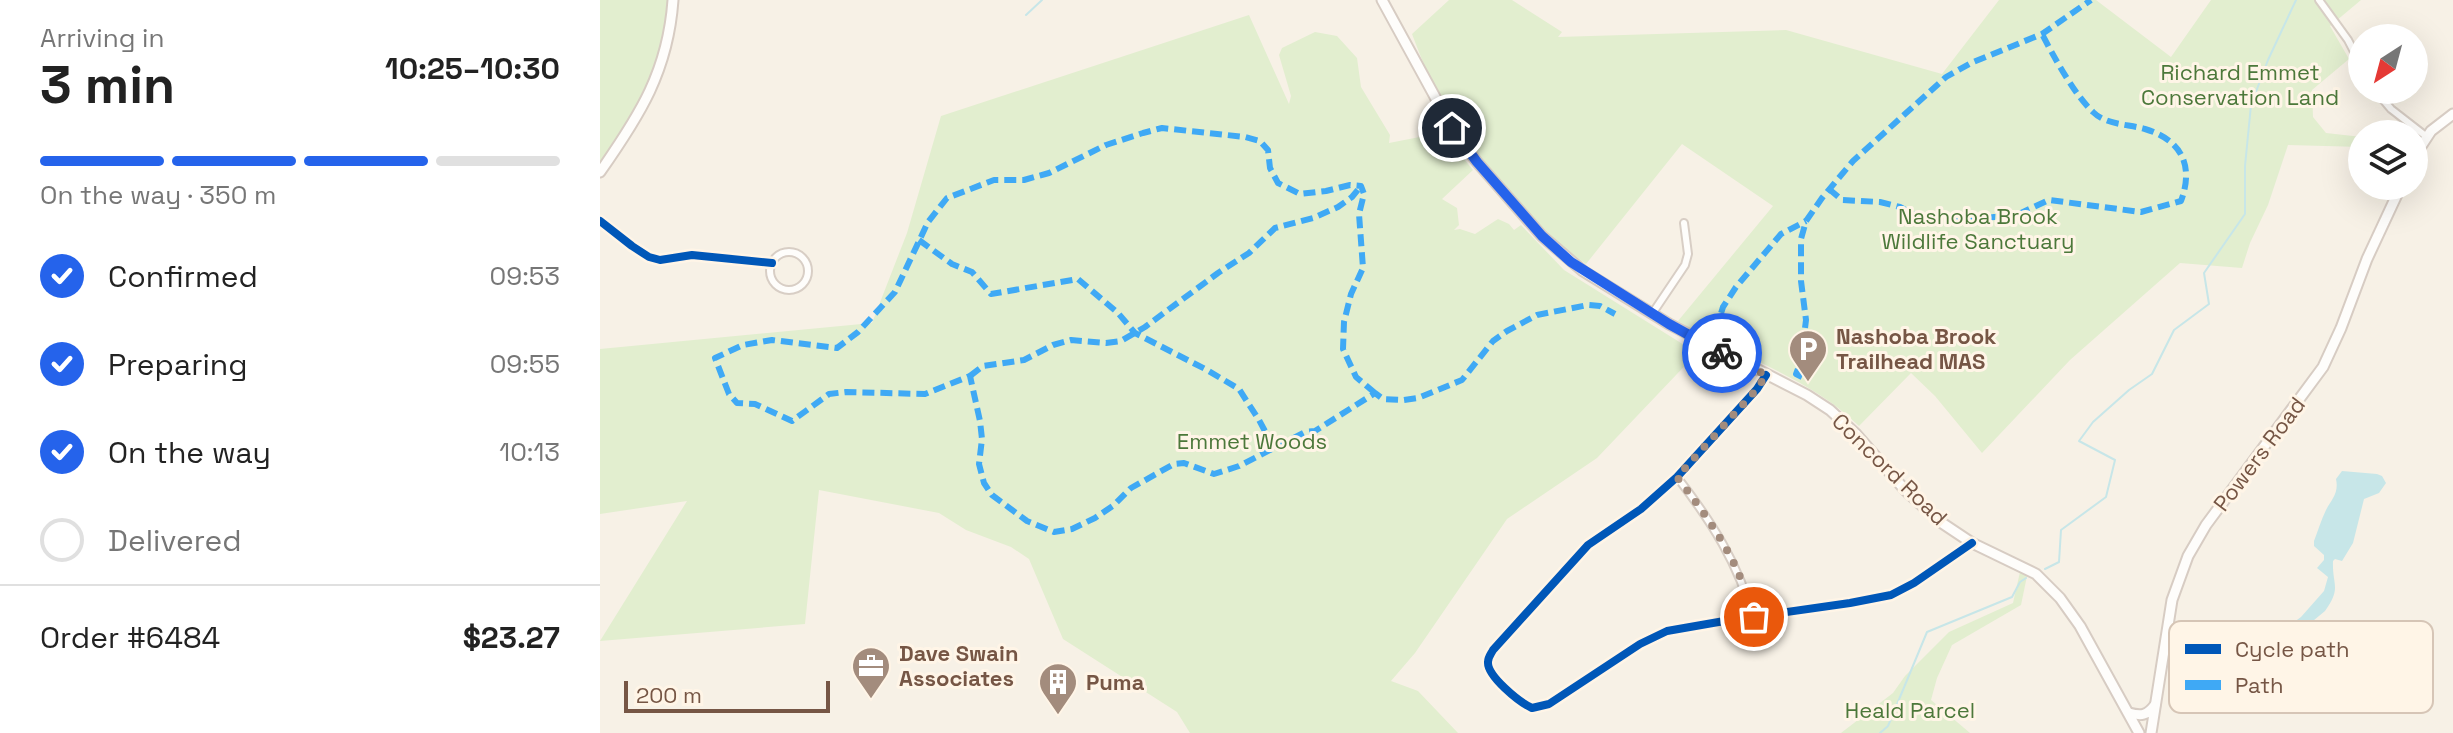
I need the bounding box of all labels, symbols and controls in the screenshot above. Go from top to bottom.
text: Arriving in [40,21,164,55]
north arrow [2348,24,2428,104]
map controls [2348,24,2428,200]
text: 10:25–10:30 [385,49,560,88]
text: 3 min [40,52,175,118]
park label: Richard Emmet Conservation Land [2141,58,2339,111]
pin [1418,94,1486,162]
icon: home [1430,106,1474,150]
button: layers [2348,120,2428,200]
text: On the way · 350 m [40,178,276,212]
park label: Nashoba Brook Wildlife Sanctuary [1881,202,2075,255]
icon: check [40,254,84,298]
text: Confirmed [108,257,258,296]
text: 09:53 [490,259,560,293]
courier [1682,313,1762,393]
place label: Nashoba Brook Trailhead MAS [1836,322,1997,375]
parking icon: Nashoba Brook Trailhead MAS [1787,328,1829,383]
icon: bike [1700,331,1744,375]
icon: check [40,342,84,386]
text: Preparing [108,345,247,384]
text: 09:55 [490,347,560,381]
street label: Powers Road [2207,391,2311,517]
street label: Concord Road [1826,407,1954,531]
park label: Emmet Woods [1177,427,1327,455]
icon: check [40,430,84,474]
text: On the way [108,433,271,472]
text: 10:13 [499,435,560,469]
text: Delivered [108,521,242,560]
pin [1720,583,1788,651]
icon: bag [1732,595,1776,639]
text: Order #6484 [40,618,220,657]
text: $23.27 [463,618,560,657]
legend [2169,621,2433,713]
text: Cycle path [2235,635,2350,663]
place label: Dave Swain Associates [899,639,1018,692]
office icon: Dave Swain Associates [850,645,892,700]
building icon: Puma [1037,661,1079,716]
place label: Puma [1086,668,1145,696]
text: Path [2235,671,2284,699]
scale bar [624,677,830,713]
text: 200 m [636,681,702,709]
park label: Heald Parcel [1845,696,1975,724]

